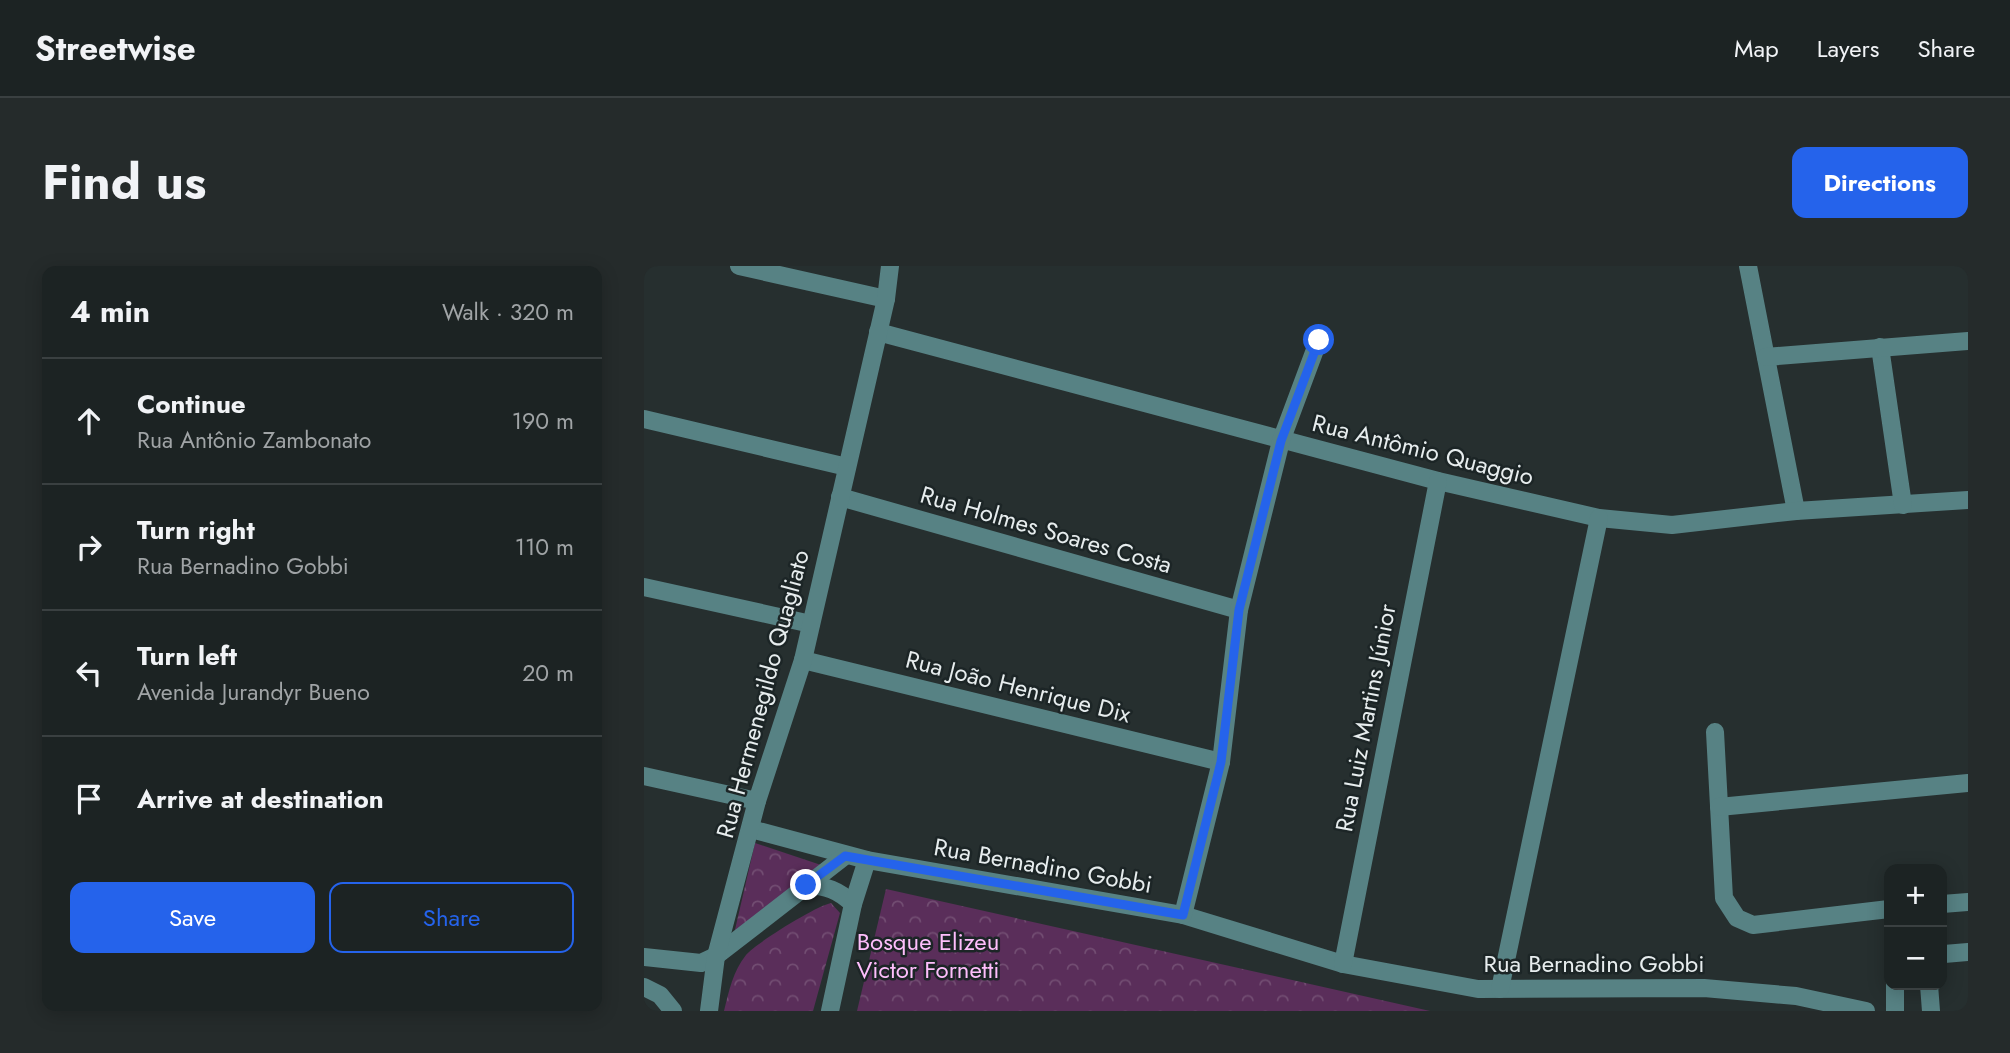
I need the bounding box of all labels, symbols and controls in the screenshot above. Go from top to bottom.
text: Streetwise [35,25,196,72]
text: Map [1734,31,1779,66]
text: Layers [1817,31,1879,66]
text: Share [1917,31,1975,66]
text: Find us [42,147,206,217]
button: Directions [1792,147,1968,218]
text: 4 min [70,290,150,333]
text: Walk · 320 m [442,295,574,329]
route start [1303,324,1334,355]
text: Continue [137,385,246,423]
icon: ahead [70,402,108,440]
text: 190 m [512,404,574,438]
street label: Rua Antômio Quaggio [1309,405,1538,494]
text: Rua Antônio Zambonato [137,423,371,457]
street label: Rua Holmes Soares Costa [916,477,1176,582]
text: Turn right [137,511,255,549]
icon: right [70,528,108,566]
text: 110 m [515,530,574,564]
street label: Rua Hermenegildo Quagliato [707,546,818,842]
text: Rua Bernadino Gobbi [137,549,349,583]
street label: Rua Luiz Martins Júnior [1326,600,1405,835]
text: Turn left [137,637,237,675]
street label: Rua João Henrique Dix [902,642,1135,732]
icon: left [70,654,108,692]
text: 20 m [522,656,574,690]
text: Avenida Jurandyr Bueno [137,675,370,709]
icon: arrive [70,780,108,818]
text: Arrive at destination [137,780,384,818]
street label: Rua Bernadino Gobbi [931,829,1155,902]
map controls [1884,864,1947,990]
button: + [1884,864,1947,927]
route end [790,869,821,900]
button: Save [70,882,315,953]
button: Share [329,882,574,953]
park label: Bosque Elizeu Victor Fornetti [856,924,1000,987]
button: − [1884,927,1947,990]
street label: Rua Bernadino Gobbi [1483,946,1705,981]

